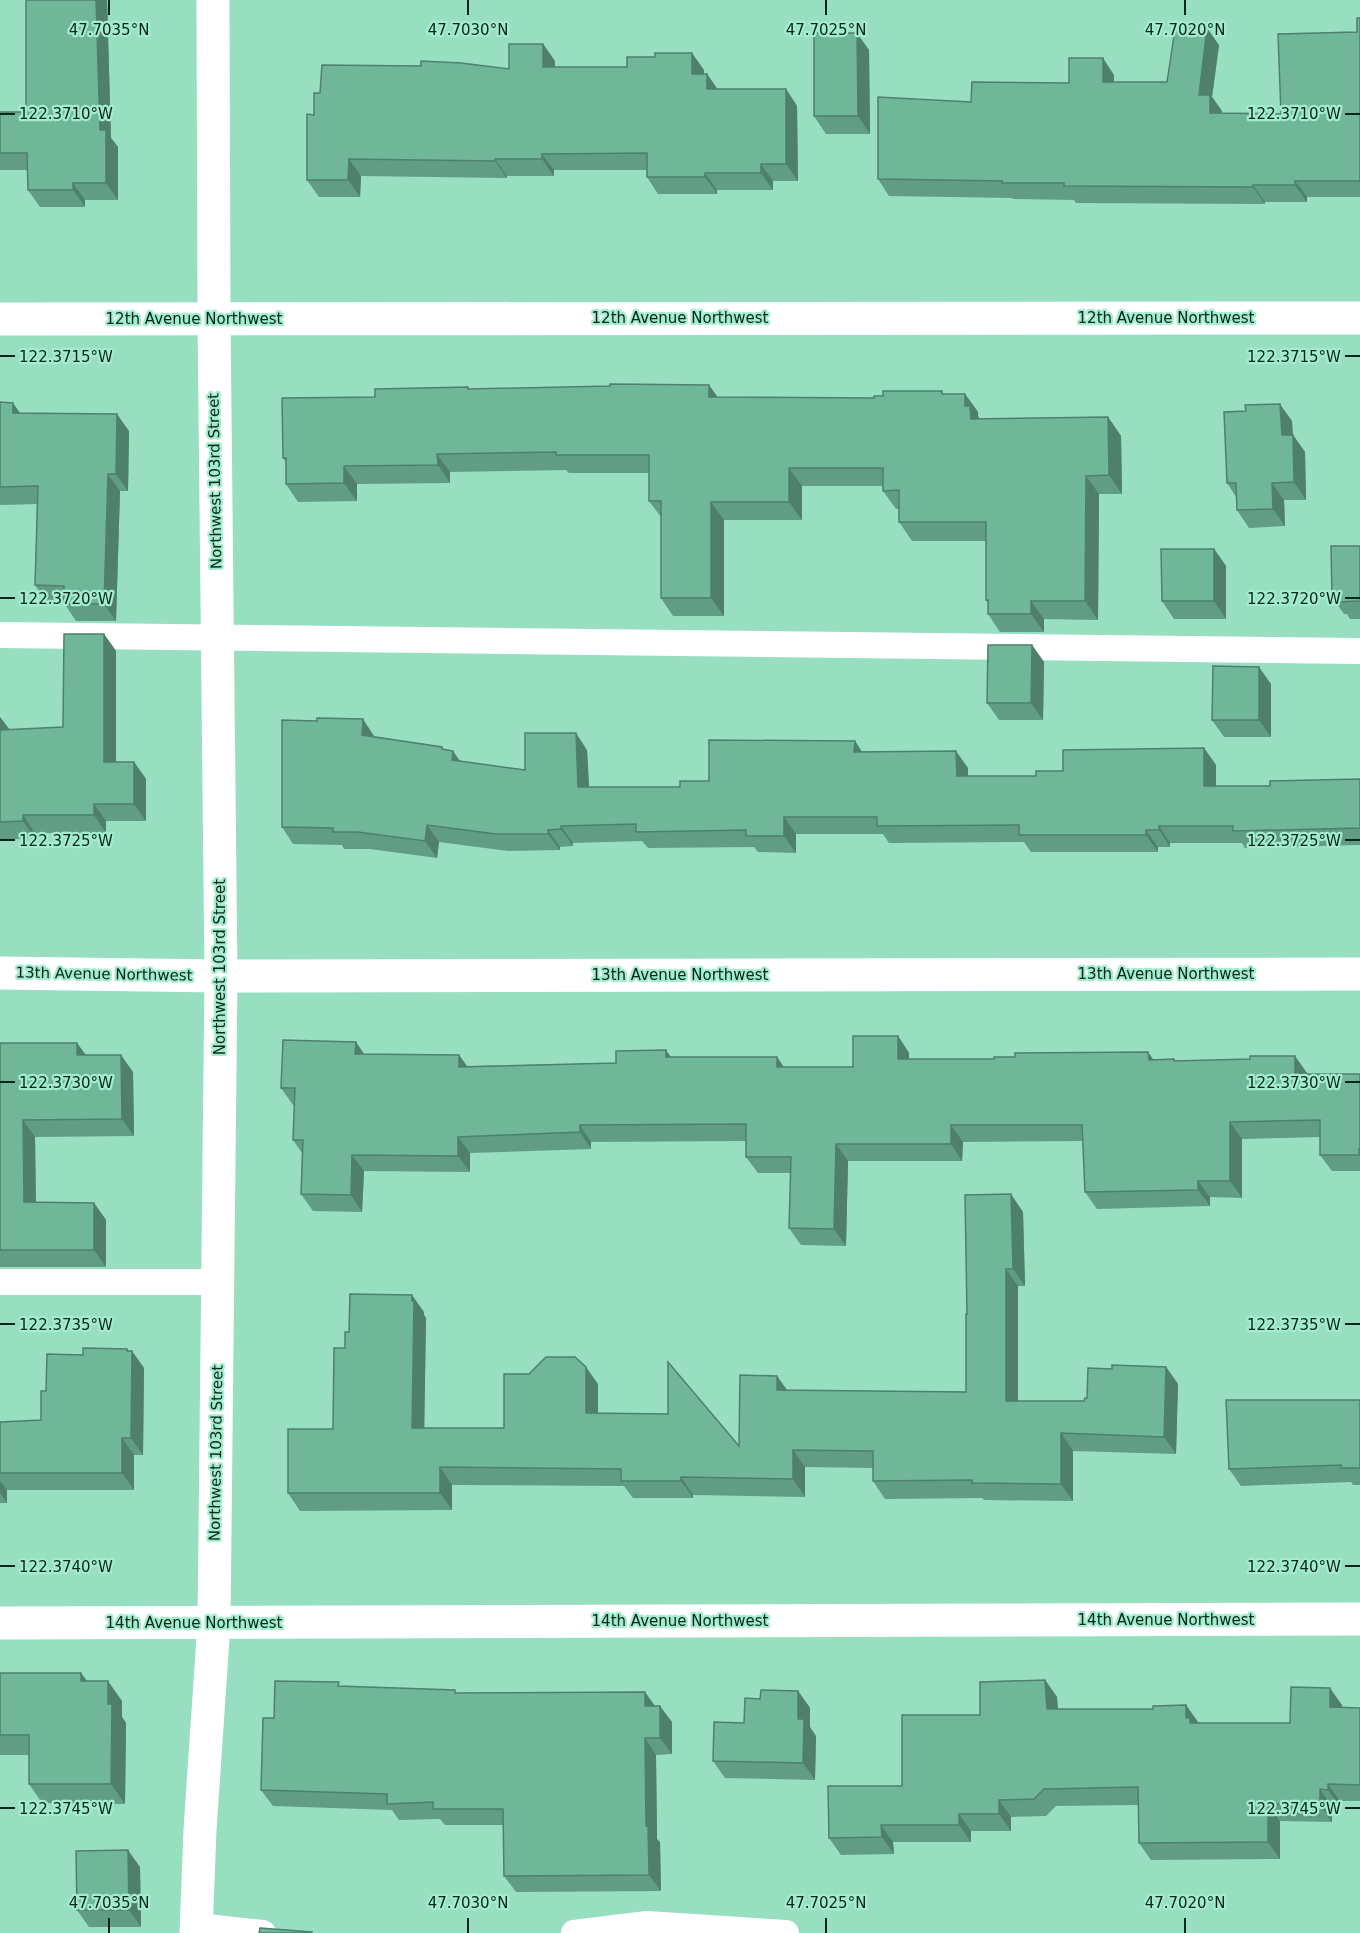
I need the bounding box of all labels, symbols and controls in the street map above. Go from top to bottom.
text: 47.7035°N [69,21,149,39]
text: 47.7030°N [428,21,508,39]
text: 47.7025°N [786,21,866,39]
text: 47.7020°N [1145,21,1225,39]
text: 122.3710°W [19,105,113,123]
text: 122.3710°W [1247,105,1341,123]
street label: 12th Avenue Northwest [592,309,769,327]
street label: 12th Avenue Northwest [1078,309,1255,327]
street label: 12th Avenue Northwest [106,310,283,328]
text: 122.3715°W [19,348,113,366]
text: 122.3715°W [1247,348,1341,366]
street label: Northwest 103rd Street [204,393,226,569]
text: 122.3720°W [19,590,113,608]
text: 122.3720°W [1247,590,1341,608]
text: 122.3725°W [19,832,113,850]
text: 122.3725°W [1247,832,1341,850]
street label: Northwest 103rd Street [211,879,229,1055]
street label: 13th Avenue Northwest [15,963,193,985]
street label: 13th Avenue Northwest [1078,965,1255,983]
street label: 13th Avenue Northwest [592,966,769,984]
text: 122.3730°W [19,1074,113,1092]
text: 122.3730°W [1247,1074,1341,1092]
text: 122.3735°W [19,1316,113,1334]
text: 122.3735°W [1247,1316,1341,1334]
street label: Northwest 103rd Street [205,1365,227,1541]
text: 122.3740°W [19,1558,113,1576]
text: 122.3740°W [1247,1558,1341,1576]
street label: 14th Avenue Northwest [1078,1611,1255,1629]
street label: 14th Avenue Northwest [592,1612,769,1630]
street label: 14th Avenue Northwest [106,1614,283,1632]
text: 122.3745°W [19,1800,113,1818]
text: 122.3745°W [1247,1800,1341,1818]
text: 47.7035°N [69,1894,149,1912]
text: 47.7030°N [428,1894,508,1912]
text: 47.7025°N [786,1894,866,1912]
text: 47.7020°N [1145,1894,1225,1912]

